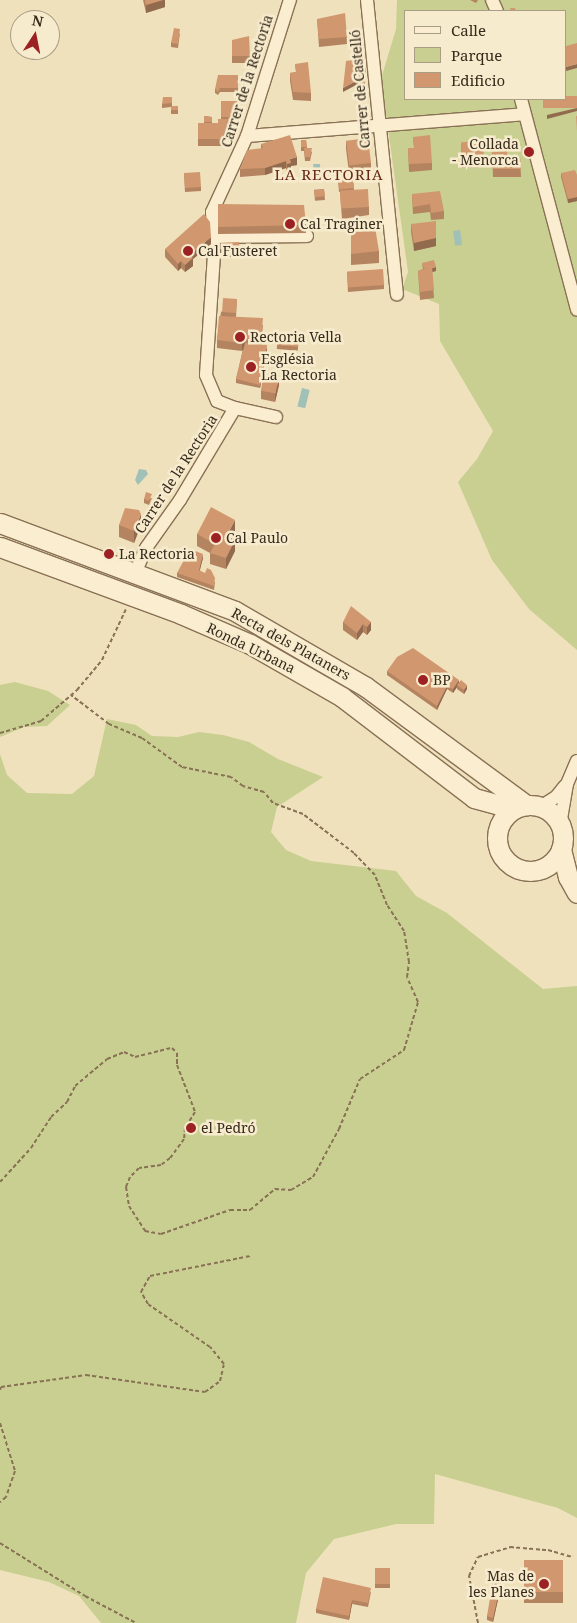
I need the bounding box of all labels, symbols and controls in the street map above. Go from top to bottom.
north arrow [10,10,60,60]
text: N [31,10,45,31]
legend [404,10,567,100]
street label: Carrer de la Rectoria [218,13,276,149]
text: Calle [451,20,486,40]
street label: Carrer de Castelló [346,29,374,149]
text: Parque [451,45,502,65]
text: Edificio [451,70,505,90]
place label: Collada - Menorca [452,136,519,168]
marker: Collada - Menorca [523,146,535,158]
district label: LA RECTORIA [273,166,385,184]
place label: Cal Traginer [300,216,382,232]
marker: Cal Traginer [284,218,296,230]
place label: Cal Fusteret [198,243,277,259]
marker: Cal Fusteret [182,245,194,257]
place label: Rectoria Vella [250,329,342,345]
marker: Rectoria Vella [234,331,246,343]
place label: Església La Rectoria [261,351,337,384]
marker: Església La Rectoria [245,361,257,373]
street label: Carrer de la Rectoria [131,411,221,537]
place label: Cal Paulo [226,530,288,546]
marker: Cal Paulo [210,532,222,544]
place label: La Rectoria [119,546,195,562]
marker: La Rectoria [103,548,115,560]
street label: Recta dels Plataners [229,604,353,684]
street label: Ronda Urbana [204,619,298,677]
place label: BP [433,672,451,688]
marker: BP [417,674,429,686]
place label: el Pedró [201,1120,256,1136]
marker: el Pedró [185,1122,197,1134]
place label: Mas de les Planes [469,1568,534,1600]
marker: Mas de les Planes [538,1578,550,1590]

